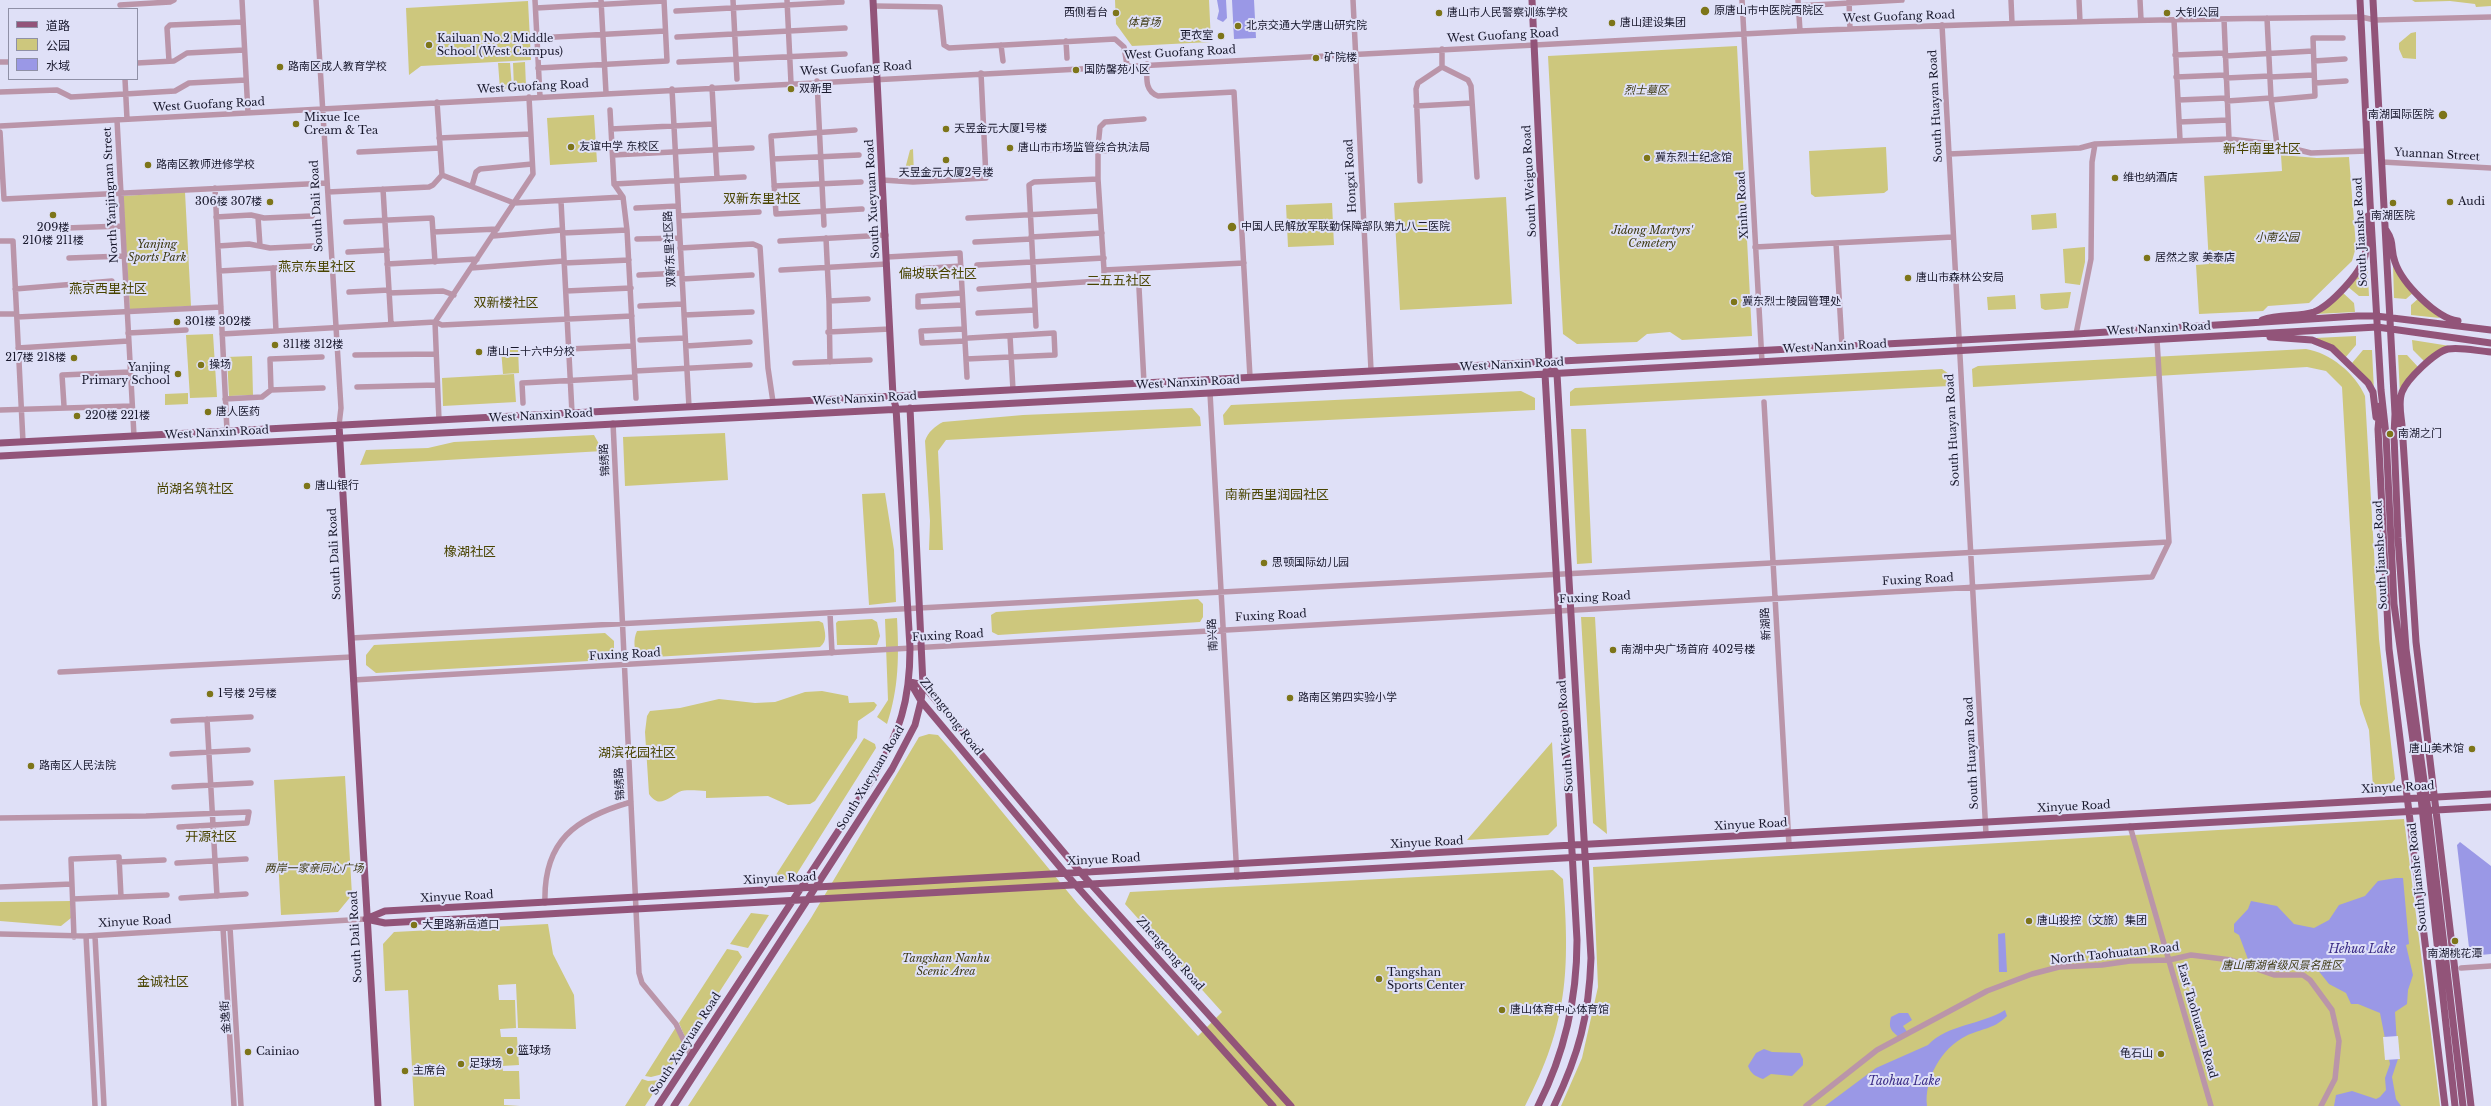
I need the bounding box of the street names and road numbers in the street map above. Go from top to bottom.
street label: West Guofang Road [1843,8,1955,26]
street label: West Guofang Road [1447,26,1559,46]
street label: West Guofang Road [1124,43,1236,63]
street label: South Huayan Road [1926,49,1946,163]
street label: West Guofang Road [800,59,912,79]
street label: West Guofang Road [477,77,589,97]
street label: West Guofang Road [153,95,265,115]
street label: South Weiguo Road [1520,125,1540,237]
street label: North Yanjingnan Street [101,127,121,263]
street label: South Xueyuan Road [863,139,883,259]
street label: Hongxi Road [1342,139,1360,213]
street label: Yuannan Street [2394,146,2480,164]
street label: South Dali Road [308,160,326,252]
street label: Xinhu Road [1735,171,1751,239]
street label: South Jianshe Road [2352,177,2370,287]
street label: 双新东里社区路 [661,210,679,288]
street label: West Nanxin Road [2107,320,2211,338]
street label: West Nanxin Road [1783,338,1887,356]
street label: West Nanxin Road [1460,356,1564,374]
street label: South Huayan Road [1943,373,1963,487]
street label: West Nanxin Road [1136,374,1240,392]
street label: West Nanxin Road [813,390,917,408]
street label: West Nanxin Road [489,407,593,425]
street label: West Nanxin Road [165,424,269,442]
street label: 锦绣路 [598,443,612,477]
street label: South Jianshe Road [2372,500,2390,610]
street label: South Dali Road [326,508,344,600]
street label: Fuxing Road [1882,572,1954,588]
street label: Fuxing Road [1559,590,1631,606]
street label: 新湖路 [1759,607,1773,641]
street label: Fuxing Road [1235,608,1307,624]
street label: 南兴路 [1206,618,1220,652]
street label: Fuxing Road [912,628,984,644]
street label: Fuxing Road [589,647,661,663]
street label: Zhengtong Road [917,676,985,758]
street label: South Weiguo Road [1556,680,1576,792]
street label: South Huayan Road [1962,696,1982,810]
street label: South Xueyuan Road [835,723,907,833]
street label: 锦绣路 [613,767,627,801]
street label: Xinyue Road [2361,779,2435,797]
street label: Xinyue Road [2037,798,2111,816]
street label: Xinyue Road [1714,816,1788,834]
street label: South Jianshe Road [2406,822,2430,932]
street label: Xinyue Road [1390,834,1464,852]
street label: Xinyue Road [1067,851,1141,869]
street label: Xinyue Road [743,870,817,888]
street label: Xinyue Road [420,888,494,906]
street label: South Dali Road [347,891,365,983]
street label: Xinyue Road [98,913,172,931]
street label: Zhengtong Road [1133,914,1207,994]
street label: North Taohuatan Road [2050,941,2180,967]
street label: East Taohuatan Road [2174,962,2220,1080]
street label: South Xueyuan Road [648,990,724,1098]
street label: 金逸街 [218,1000,234,1034]

